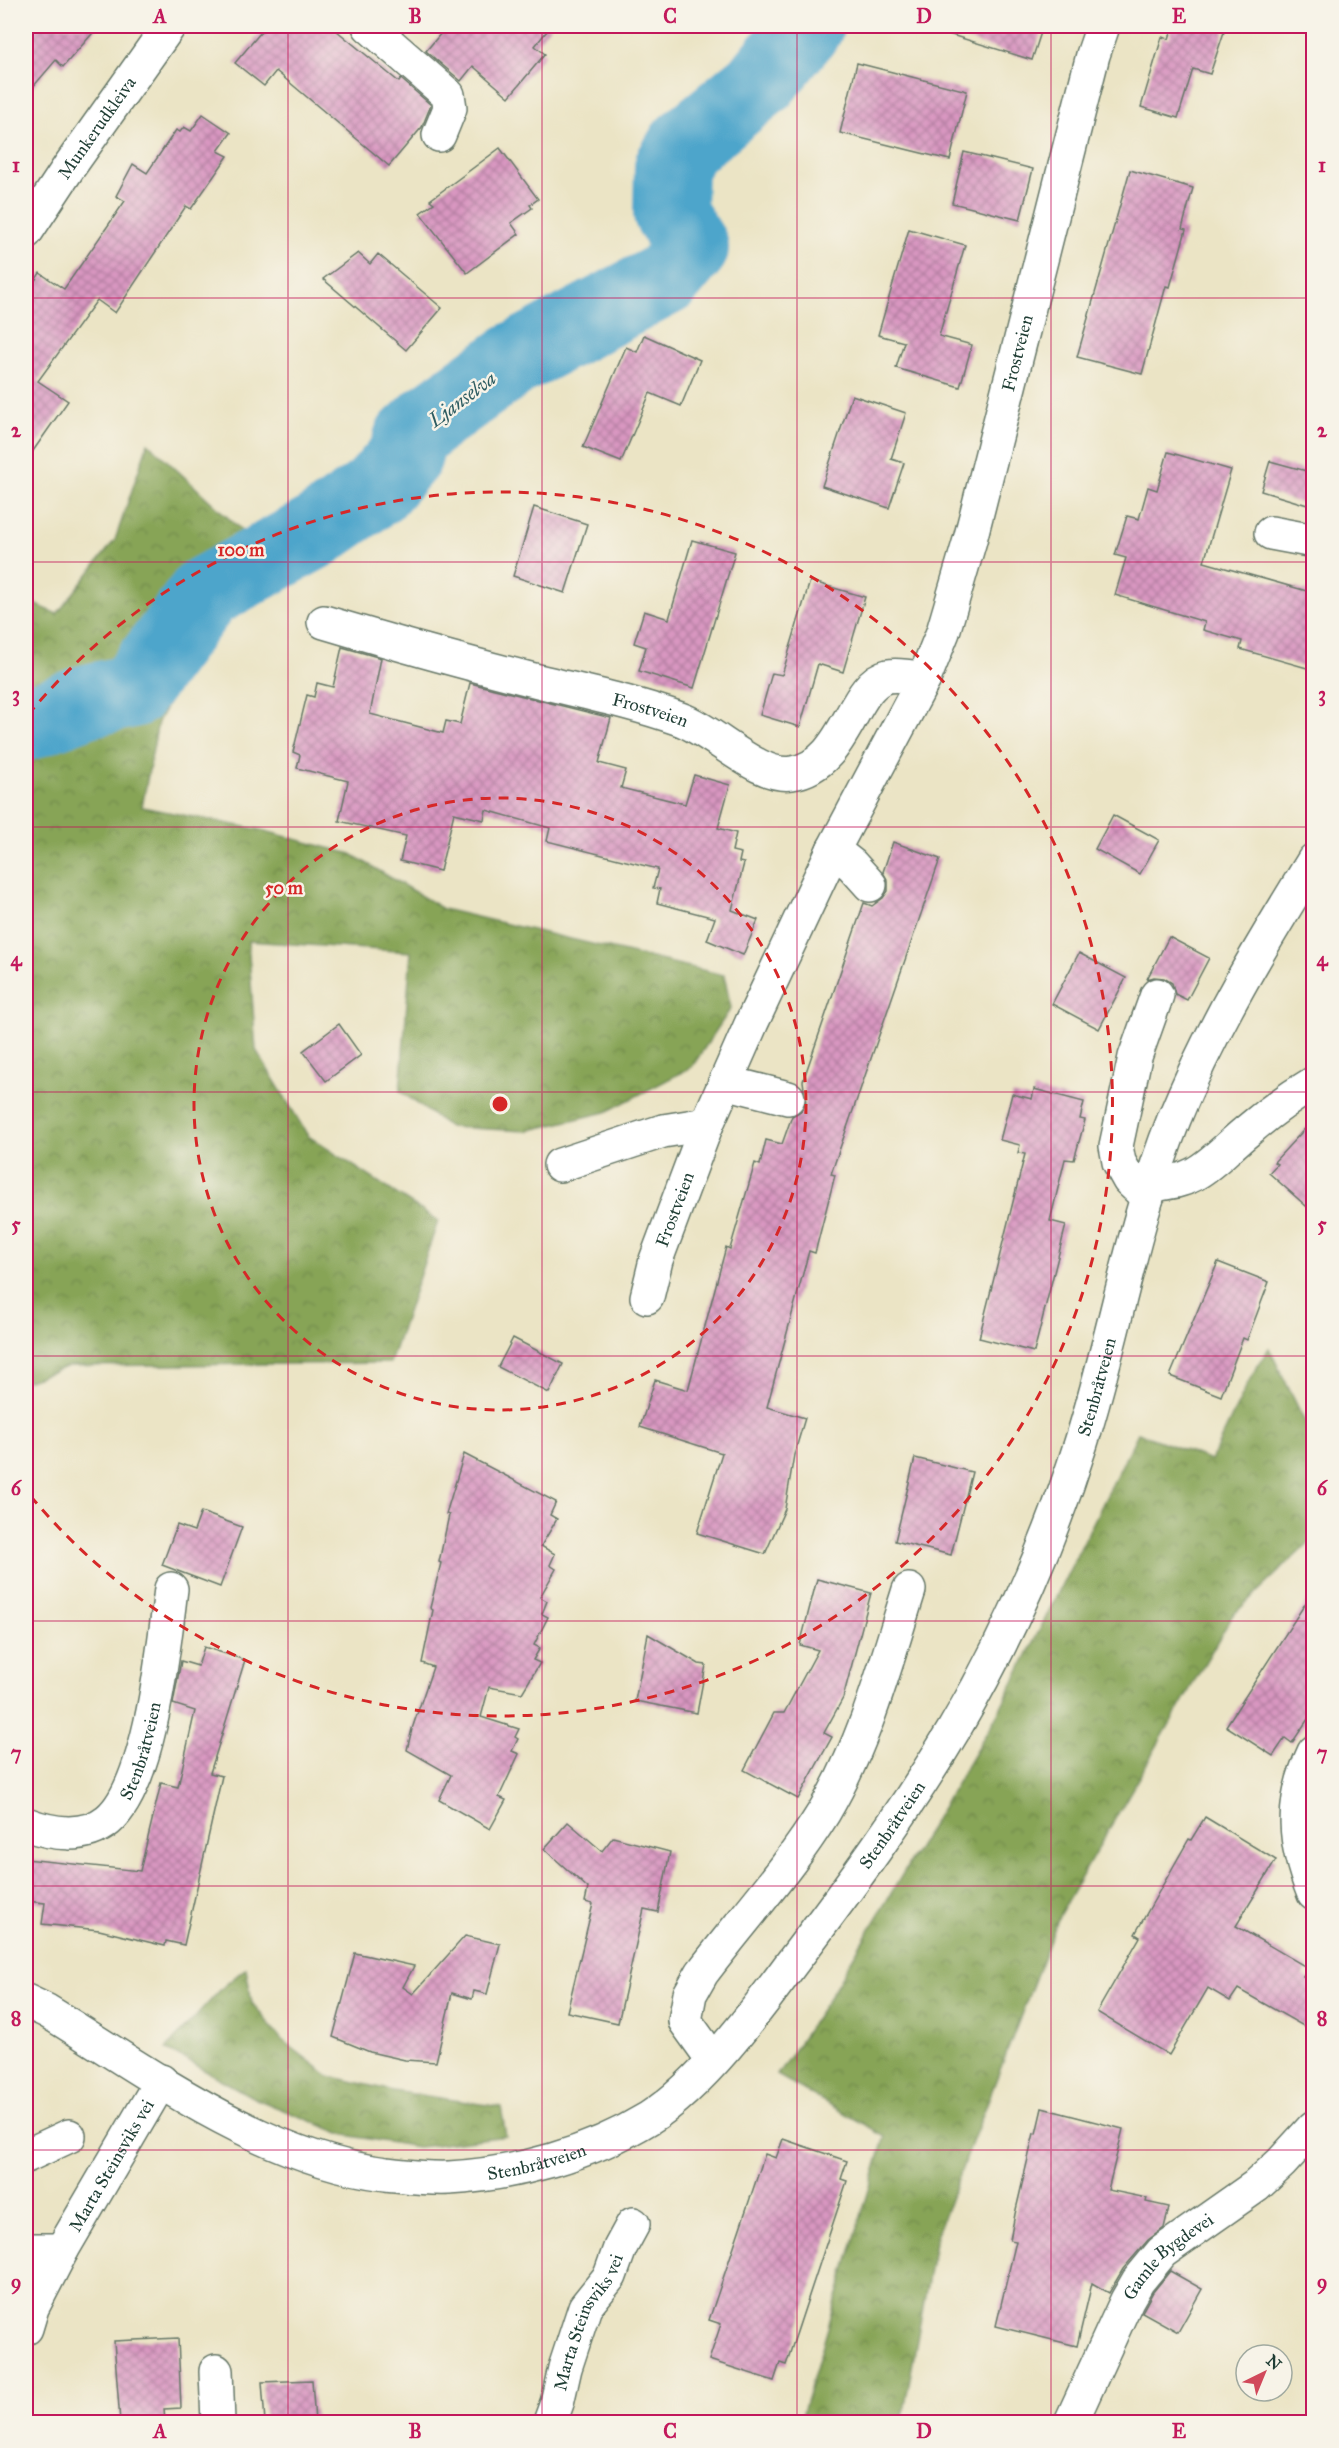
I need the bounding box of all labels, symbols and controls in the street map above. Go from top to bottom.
text: A [151,4,167,28]
text: B [408,4,422,28]
text: C [663,4,677,28]
text: D [916,4,932,28]
text: E [1172,4,1187,28]
street label: Munkerudkleiva [53,72,141,183]
text: 1 [12,153,20,177]
text: 1 [1318,153,1326,177]
street label: Frostveien [997,312,1038,394]
water label: Ljanselva [423,366,500,433]
text: 2 [11,418,22,442]
text: 2 [1317,418,1328,442]
text: 100 m [218,539,265,561]
text: 3 [12,682,20,707]
text: 3 [1318,682,1326,707]
street label: Frostveien [610,688,692,732]
text: 50 m [265,877,304,899]
text: 4 [10,947,22,972]
text: 4 [1316,947,1328,972]
centre of rings [490,1094,510,1114]
street label: Frostveien [651,1169,699,1250]
text: 5 [11,1212,21,1236]
text: 5 [1317,1212,1327,1236]
street label: Stenbråtveien [1073,1335,1121,1439]
text: 6 [11,1476,23,1500]
text: 6 [1317,1476,1329,1500]
street label: Stenbråtveien [115,1700,166,1804]
text: 7 [11,1741,22,1765]
text: 7 [1317,1741,1328,1765]
street label: Stenbråtveien [854,1777,930,1873]
text: 8 [11,2006,21,2030]
text: 8 [1317,2006,1327,2030]
street label: Marta Steinsviks vei [64,2095,159,2236]
street label: Stenbråtveien [486,2139,589,2185]
street label: Gamle Bygdevei [1118,2208,1218,2304]
street label: Marta Steinsviks vei [549,2251,628,2393]
text: 9 [11,2270,21,2295]
text: 9 [1317,2270,1327,2295]
north arrow [1234,2343,1294,2403]
text: N [1262,2351,1286,2374]
text: A [151,2419,167,2443]
text: B [408,2419,422,2443]
text: C [663,2419,677,2443]
text: D [916,2419,932,2443]
text: E [1172,2419,1187,2443]

